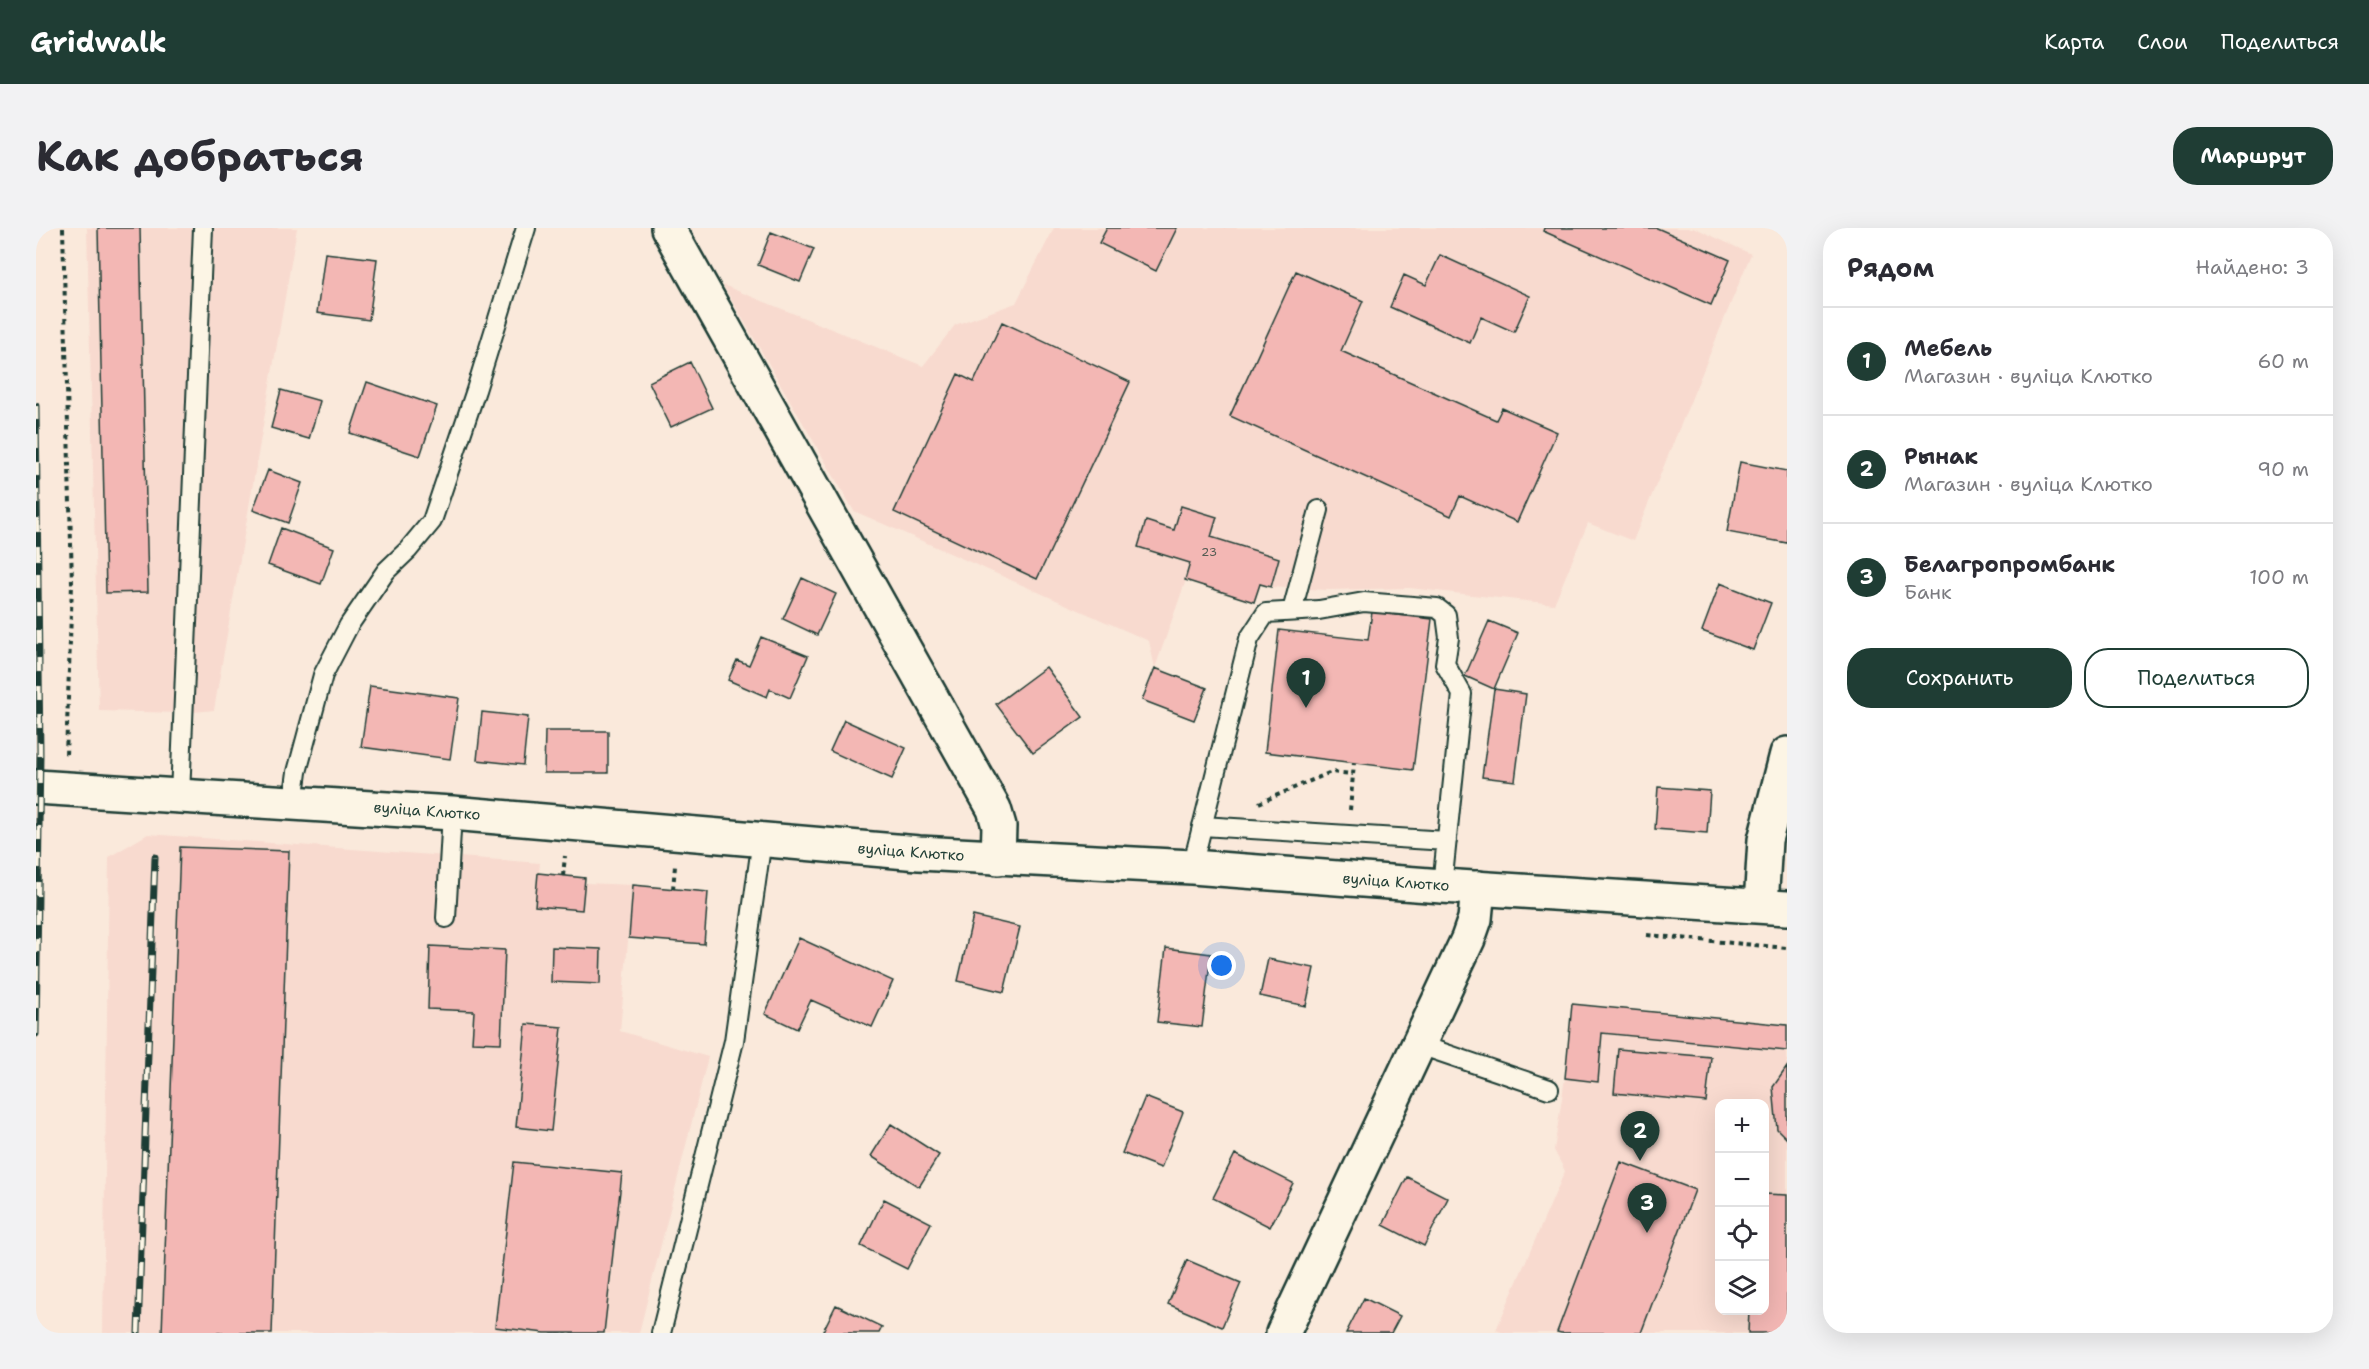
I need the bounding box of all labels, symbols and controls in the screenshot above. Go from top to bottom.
text: Gridwalk [30,23,167,61]
text: Карта [2044,28,2104,56]
text: Слои [2137,28,2188,56]
text: Поделиться [2221,28,2339,56]
button: Маршрут [2173,127,2333,185]
text: Как добраться [36,128,364,184]
text: Рядом [1847,250,1934,285]
text: Найдено: 3 [2196,254,2309,280]
text: Мебель [1904,334,1992,363]
text: 1 [1862,348,1871,374]
text: 60 m [2257,348,2309,374]
text: Магазин · вуліца Клютко [1904,363,2153,389]
text: Рынак [1904,442,1978,471]
text: 2 [1860,456,1874,482]
text: 90 m [2257,456,2309,482]
text: Магазин · вуліца Клютко [1904,471,2153,497]
house number: 23 [1201,544,1217,560]
text: Белагропромбанк [1904,550,2115,579]
text: 3 [1860,564,1874,590]
text: 100 m [2249,564,2309,590]
text: Банк [1904,579,1952,605]
button: Сохранить [1847,648,2072,708]
button: Поделиться [2084,648,2309,708]
pin: 1 [1286,658,1326,708]
street label: вуліца Клютко [373,797,481,825]
street label: вуліца Клютко [857,838,965,866]
street label: вуліца Клютко [1342,868,1450,896]
your location [1207,951,1236,980]
map controls [1715,1099,1769,1315]
button: + [1715,1099,1769,1153]
pin: 2 [1620,1112,1660,1161]
button: − [1715,1153,1769,1207]
pin: 3 [1628,1184,1666,1233]
button: locate [1715,1207,1769,1261]
button: layers [1715,1261,1769,1315]

